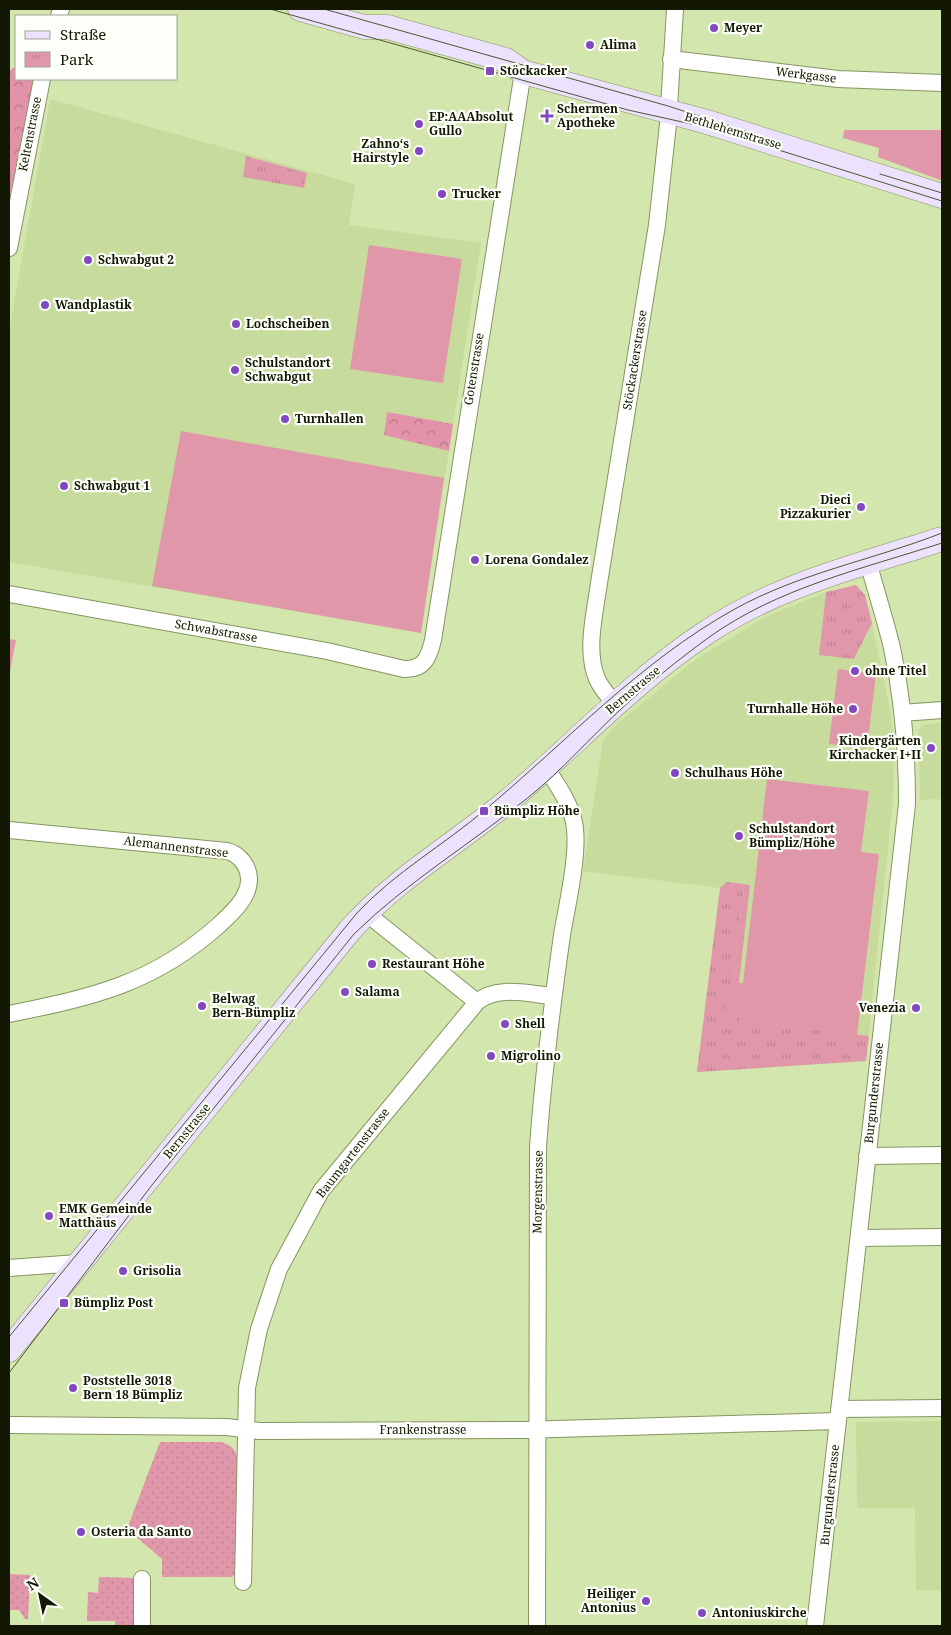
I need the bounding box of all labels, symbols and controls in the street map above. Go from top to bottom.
legend [15,15,178,80]
place label: Meyer [724,19,763,36]
marker: Meyer [708,22,720,34]
text: Straße [60,24,106,44]
place label: Alima [600,36,637,53]
marker: Alima [584,39,596,51]
text: Park [60,49,94,69]
place label: Stöckacker [500,62,568,79]
street label: Werkgasse [775,62,837,87]
marker: Stöckacker [484,65,496,77]
street label: Keltenstrasse [14,95,45,173]
place label: Schermen Apotheke [557,100,618,131]
place label: EP:AAAbsolut Gullo [429,108,513,139]
street label: Bethlehemstrasse [683,108,784,153]
marker: Schermen Apotheke [541,110,553,122]
marker: EP:AAAbsolut Gullo [413,118,425,130]
place label: Zahno‘s Hairstyle [353,135,409,166]
marker: Zahno‘s Hairstyle [413,145,425,157]
place label: Trucker [452,185,502,202]
marker: Trucker [436,188,448,200]
place label: Schwabgut 2 [98,251,174,268]
marker: Schwabgut 2 [82,254,94,266]
place label: Wandplastik [55,296,132,313]
marker: Wandplastik [39,299,51,311]
street label: Stöckackerstrasse [618,309,651,411]
place label: Lochscheiben [246,315,329,332]
marker: Lochscheiben [230,318,242,330]
street label: Gotenstrasse [459,332,488,406]
place label: Schulstandort Schwabgut [245,354,331,385]
marker: Schulstandort Schwabgut [229,364,241,376]
place label: Turnhallen [295,410,364,427]
marker: Turnhallen [279,413,291,425]
place label: Schwabgut 1 [74,477,150,494]
marker: Schwabgut 1 [58,480,70,492]
place label: Dieci Pizzakurier [780,491,852,522]
marker: Dieci Pizzakurier [855,501,867,513]
place label: Lorena Gondalez [485,551,589,568]
marker: Lorena Gondalez [469,554,481,566]
street label: Schwabstrasse [173,615,259,646]
street label: Bernstrasse [602,662,664,718]
place label: ohne Titel [865,662,927,679]
marker: ohne Titel [849,665,861,677]
place label: Turnhalle Höhe [747,700,843,717]
marker: Turnhalle Höhe [847,703,859,715]
place label: Kindergärten Kirchacker I+II [829,732,921,763]
marker: Kindergärten Kirchacker I+II [925,742,937,754]
place label: Schulhaus Höhe [685,764,783,781]
marker: Schulhaus Höhe [669,767,681,779]
place label: Bümpliz Höhe [494,802,580,819]
marker: Bümpliz Höhe [478,805,490,817]
place label: Schulstandort Bümpliz/Höhe [749,820,835,851]
marker: Schulstandort Bümpliz/Höhe [733,830,745,842]
street label: Alemannenstrasse [123,832,229,861]
place label: Restaurant Höhe [382,955,485,972]
marker: Restaurant Höhe [366,958,378,970]
place label: Salama [355,983,400,1000]
marker: Salama [339,986,351,998]
place label: Belwag Bern-Bümpliz [212,990,295,1021]
place label: Venezia [859,999,906,1016]
marker: Belwag Bern-Bümpliz [196,1000,208,1012]
marker: Venezia [910,1002,922,1014]
place label: Shell [515,1015,546,1032]
marker: Shell [499,1018,511,1030]
street label: Burgunderstrasse [860,1042,887,1144]
place label: Migrolino [501,1047,561,1064]
marker: Migrolino [485,1050,497,1062]
street label: Bernstrasse [159,1099,214,1162]
street label: Baumgartenstrasse [312,1104,393,1201]
street label: Morgenstrasse [528,1150,547,1234]
place label: EMK Gemeinde Matthäus [59,1200,152,1231]
marker: EMK Gemeinde Matthäus [43,1210,55,1222]
place label: Grisolia [133,1262,182,1279]
marker: Grisolia [117,1265,129,1277]
place label: Bümpliz Post [74,1294,153,1311]
marker: Bümpliz Post [58,1297,70,1309]
place label: Poststelle 3018 Bern 18 Bümpliz [83,1372,182,1403]
marker: Poststelle 3018 Bern 18 Bümpliz [67,1382,79,1394]
street label: Frankenstrasse [380,1421,466,1438]
street label: Burgunderstrasse [816,1444,843,1546]
place label: Osteria da Santo [91,1523,191,1540]
marker: Osteria da Santo [75,1526,87,1538]
north arrow [15,1570,65,1620]
text: N [23,1573,42,1595]
place label: Heiliger Antonius [581,1585,637,1616]
marker: Heiliger Antonius [640,1595,652,1607]
place label: Antoniuskirche [712,1604,807,1621]
marker: Antoniuskirche [696,1607,708,1619]

